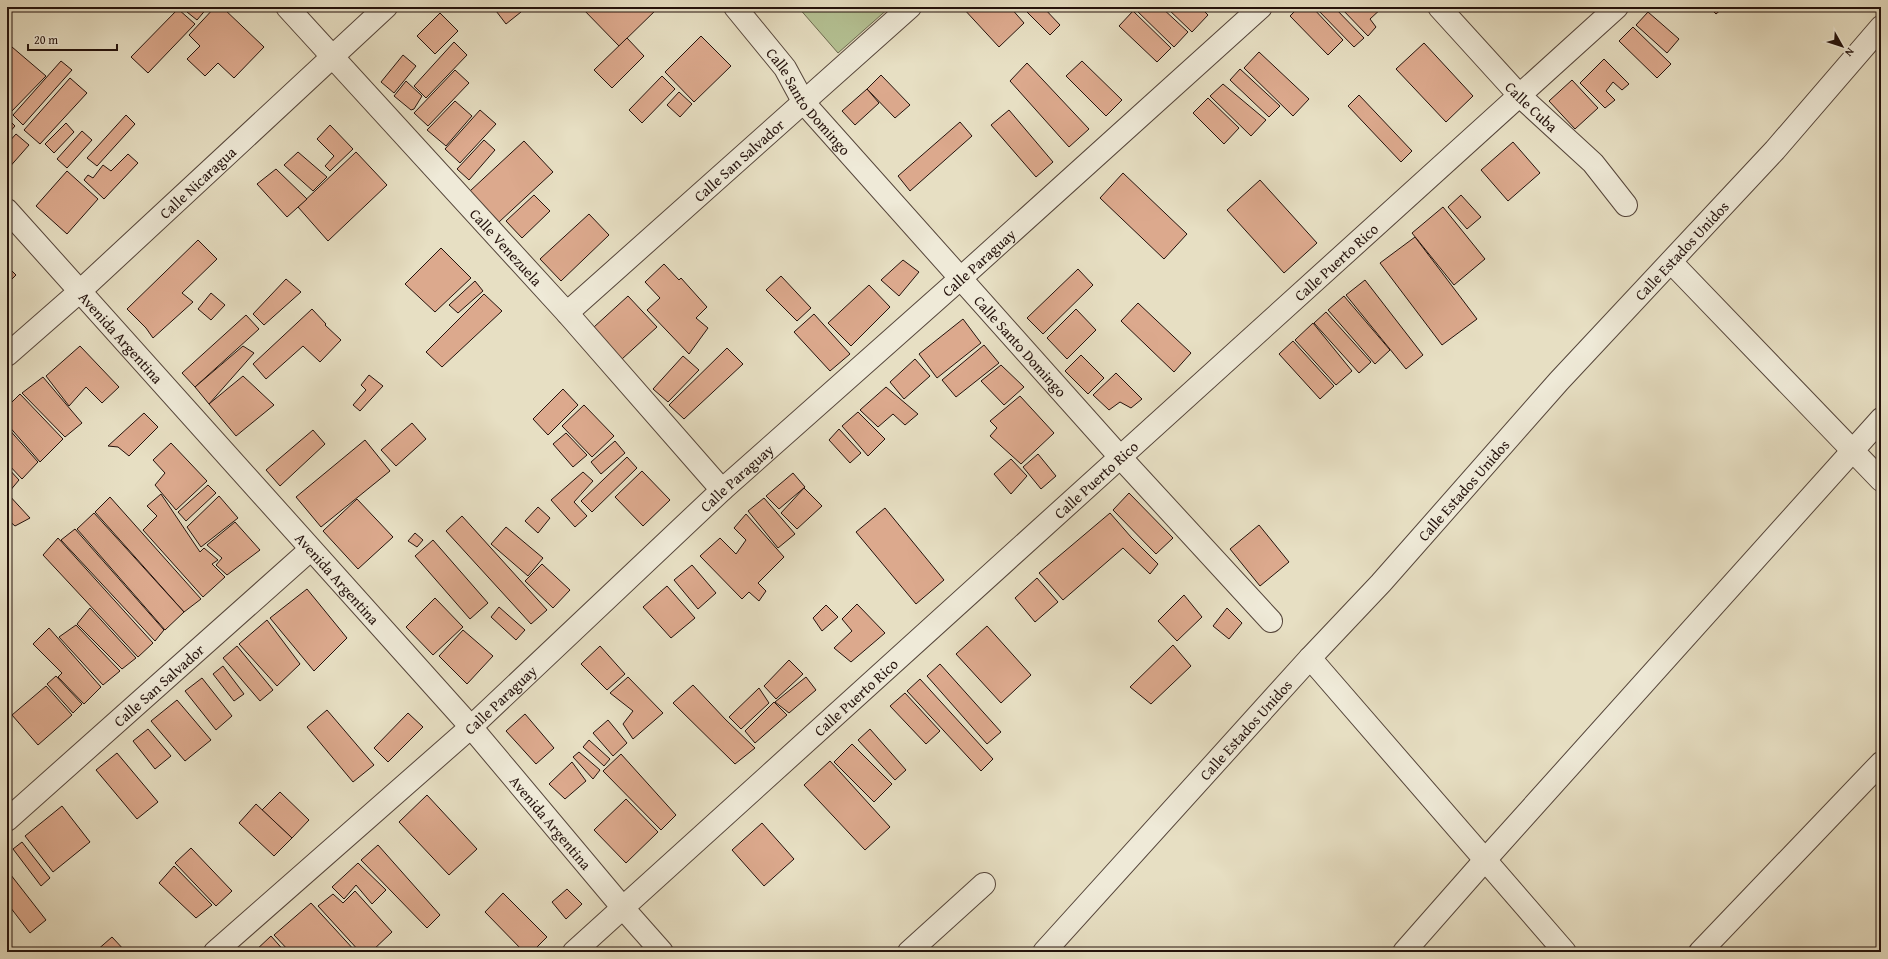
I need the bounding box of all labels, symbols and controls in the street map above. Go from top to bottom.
scale bar [28,26,117,52]
north arrow [1822,26,1862,66]
text: 20 m [34,31,58,48]
street label: Calle Santo Domingo [762,43,856,160]
text: N [1841,44,1858,61]
street label: Calle Cuba [1501,76,1563,136]
street label: Calle San Salvador [689,114,789,206]
street label: Calle Nicaragua [154,141,240,223]
street label: Calle Estados Unidos [1629,196,1733,305]
street label: Calle Venezuela [465,203,547,290]
street label: Calle Puerto Rico [1289,218,1383,305]
street label: Calle Paraguay [937,223,1020,301]
street label: Avenida Argentina [74,287,168,388]
street label: Calle Santo Domingo [970,290,1072,401]
street label: Calle Estados Unidos [1413,434,1514,545]
street label: Calle Puerto Rico [1049,435,1143,523]
street label: Calle Paraguay [695,439,778,516]
street label: Avenida Argentina [291,528,384,629]
street label: Calle San Salvador [109,639,208,731]
street label: Calle Puerto Rico [809,653,903,741]
street label: Calle Paraguay [459,660,541,739]
street label: Calle Estados Unidos [1194,675,1296,784]
street label: Avenida Argentina [505,771,597,874]

